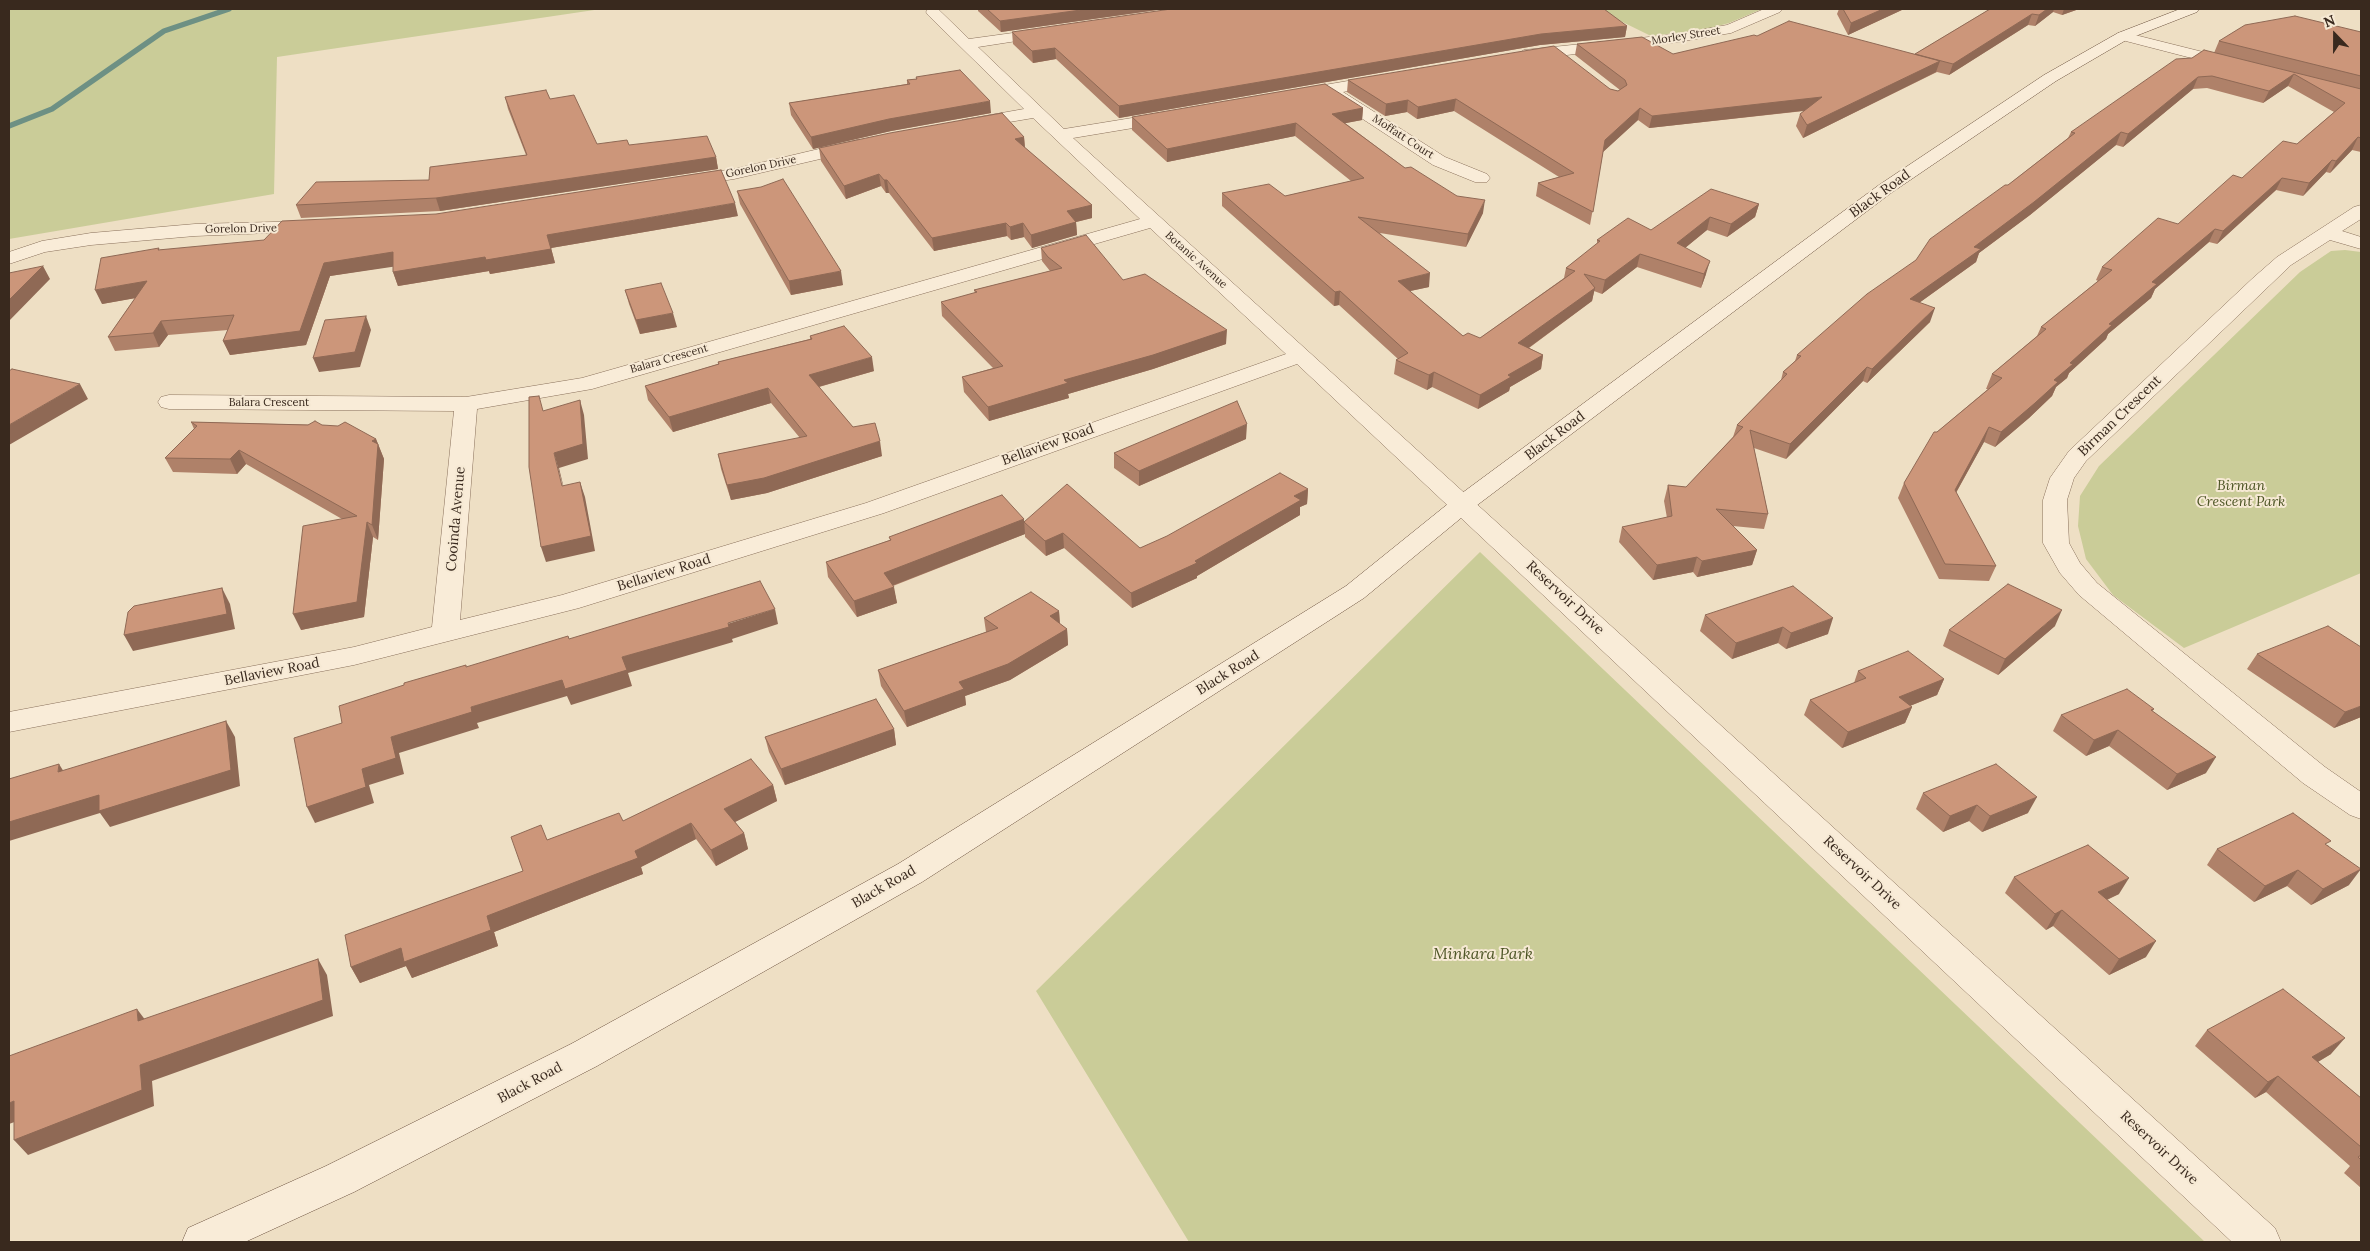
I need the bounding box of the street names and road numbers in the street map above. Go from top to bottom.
street label: Morley Street [1650,24,1722,48]
street label: Moffatt Court [1370,112,1436,162]
street label: Gorelon Drive [724,153,798,181]
street label: Black Road [1846,166,1914,222]
street label: Gorelon Drive [205,222,277,236]
street label: Botanic Avenue [1162,229,1230,291]
street label: Balara Crescent [629,342,709,376]
street label: Birman Crescent [2075,372,2165,460]
street label: Balara Crescent [229,396,309,410]
street label: Black Road [1522,408,1588,464]
street label: Bellaview Road [1000,421,1096,469]
street label: Cooinda Avenue [443,466,469,572]
street label: Bellaview Road [615,551,713,595]
street label: Reservoir Drive [1523,558,1607,638]
street label: Black Road [1194,647,1262,699]
street label: Bellaview Road [223,655,321,689]
street label: Reservoir Drive [1820,833,1904,913]
street label: Black Road [849,862,919,912]
street label: Black Road [495,1059,565,1107]
street label: Reservoir Drive [2117,1108,2201,1188]

